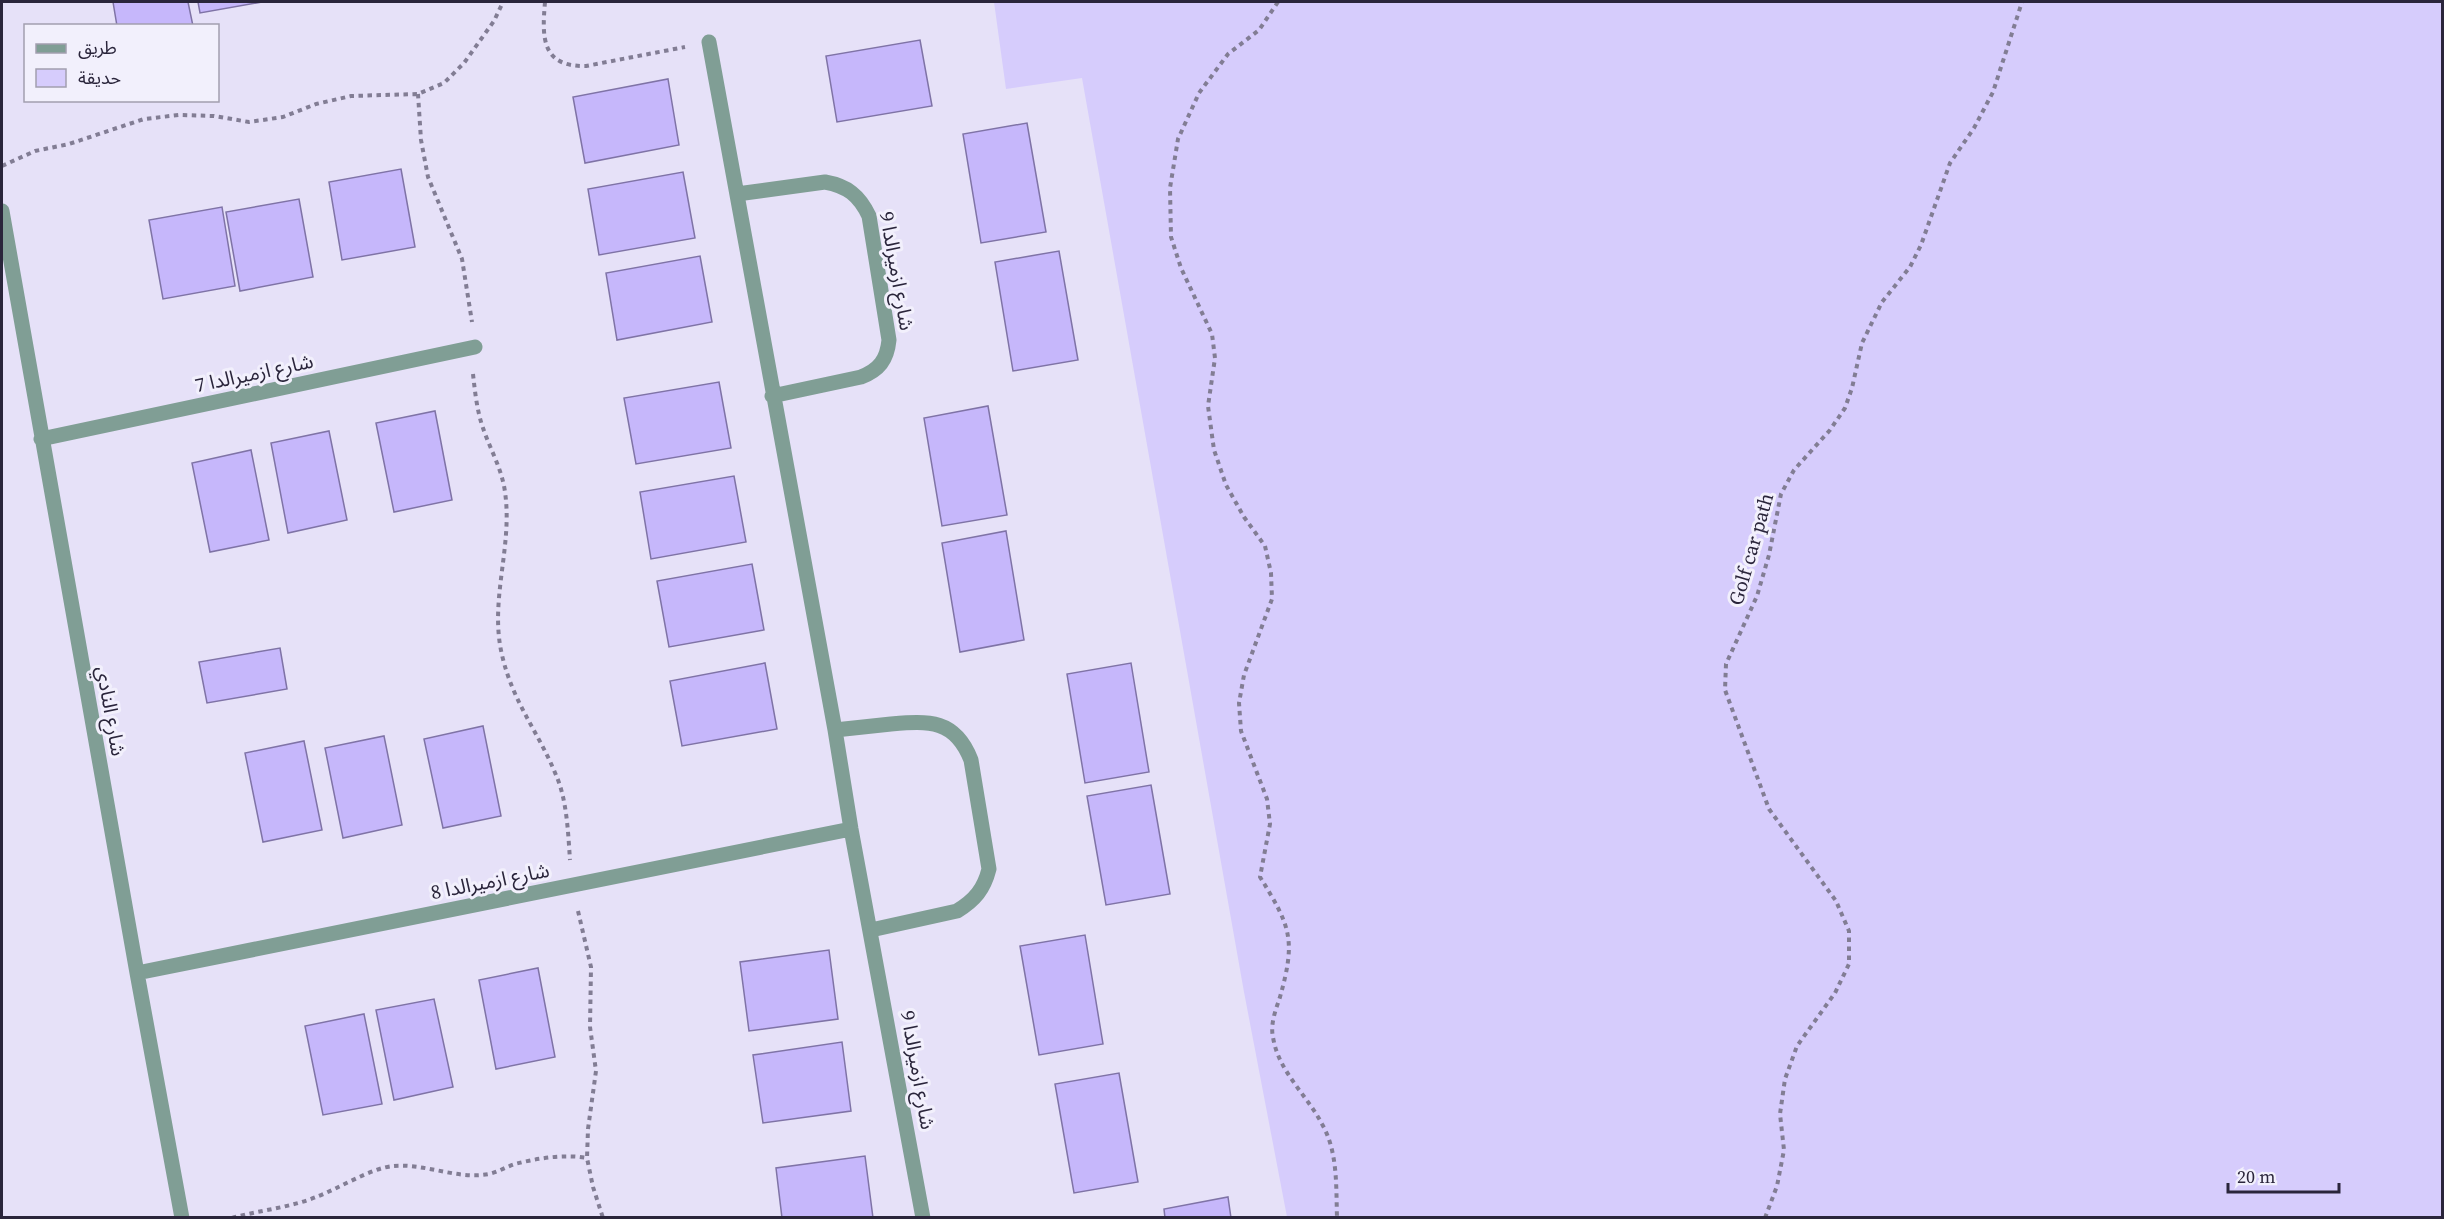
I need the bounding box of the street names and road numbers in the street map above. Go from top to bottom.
street label: شارع ازميرالدا 9 [872,209,921,333]
street label: شارع ازميرالدا 7 [192,347,316,400]
street label: Golf car path [1722,490,1780,608]
street label: شارع النادي [88,664,133,759]
street label: شارع ازميرالدا 8 [428,856,552,907]
street label: شارع ازميرالدا 9 [893,1008,942,1132]

